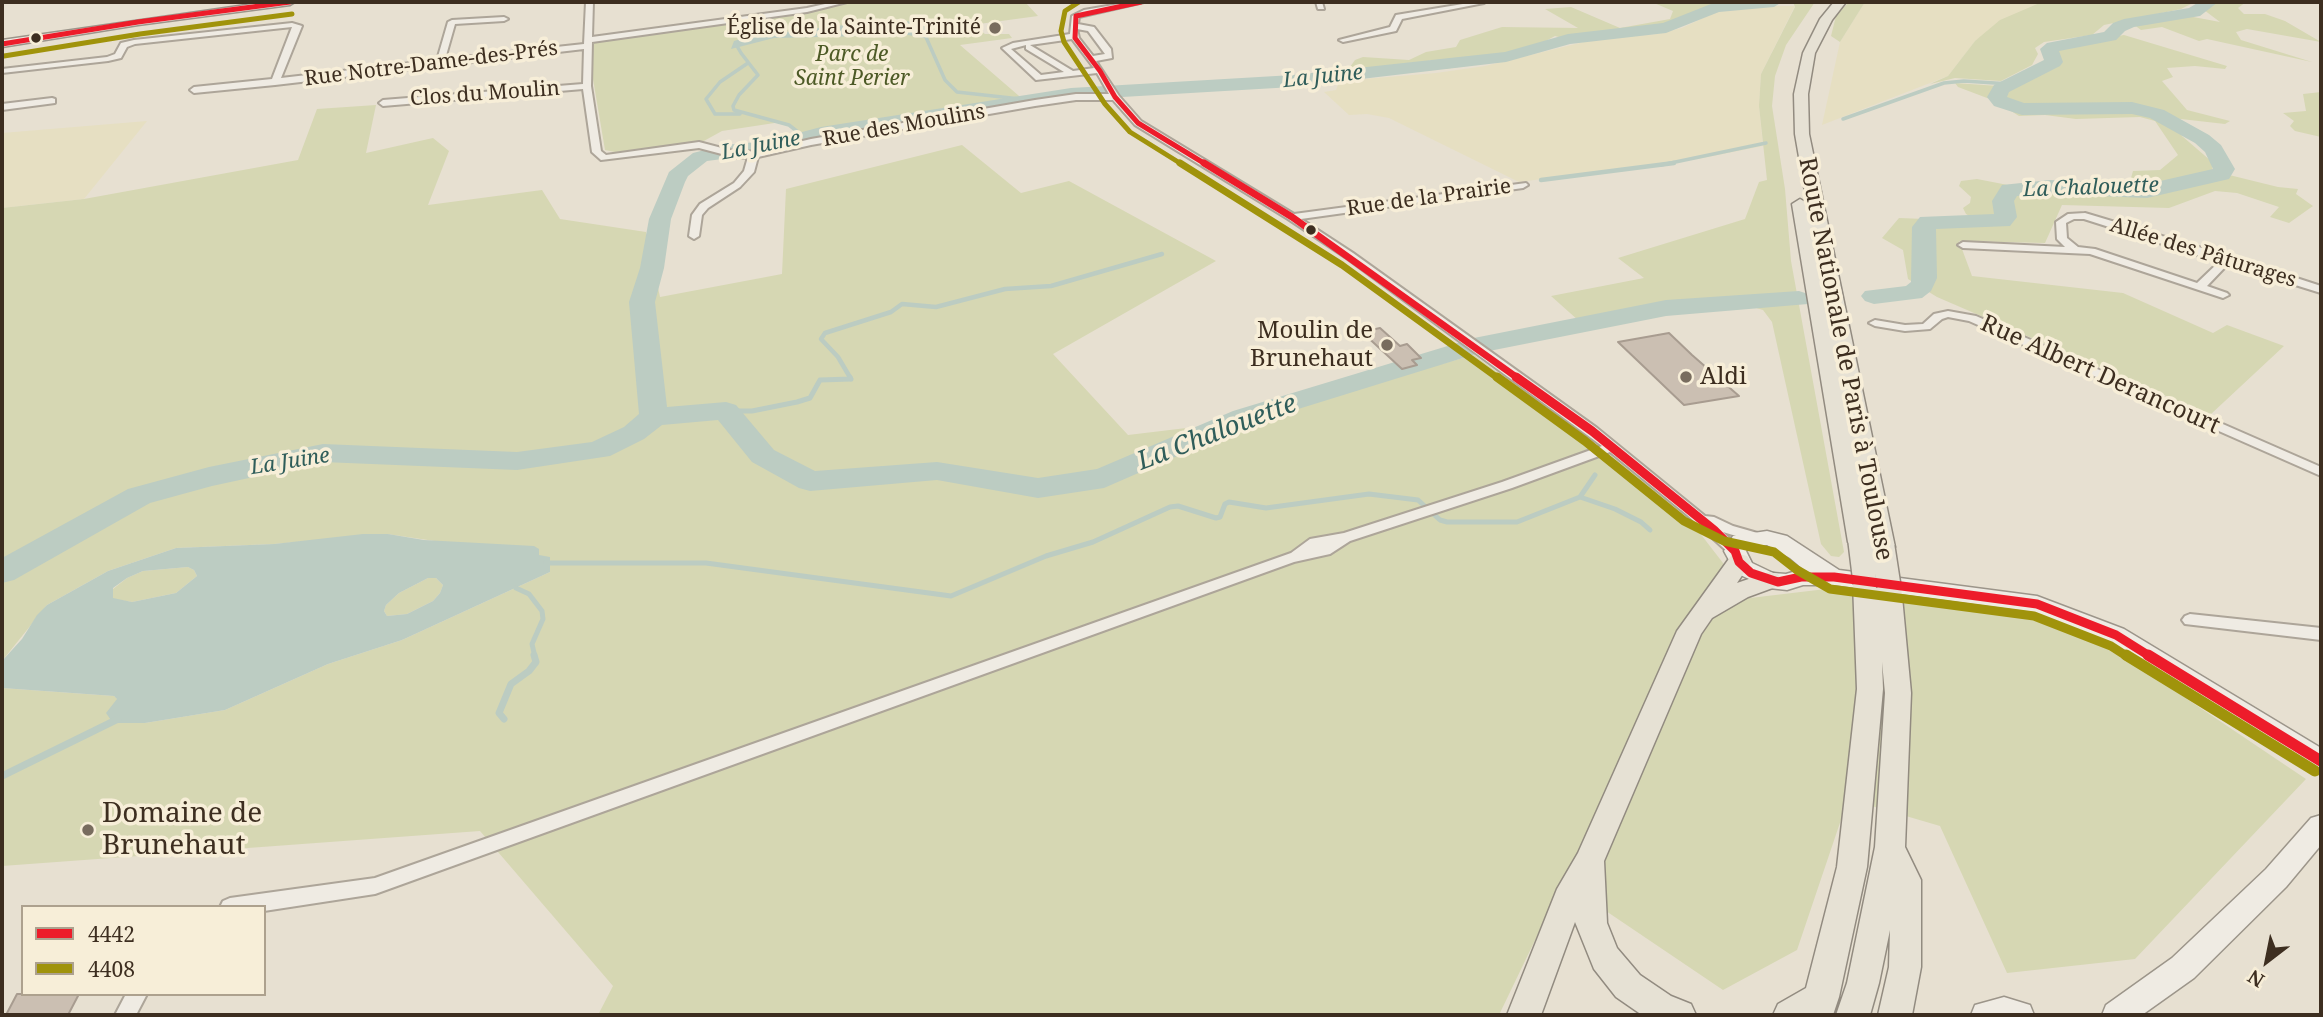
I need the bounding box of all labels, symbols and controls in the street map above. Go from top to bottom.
place label: Église de la Sainte-Trinité [727,15,981,41]
marker: Église de la Sainte-Trinité [987,20,1003,36]
unlabelled marker [29,31,43,45]
street label: Rue Notre-Dame-des-Prés [303,36,559,92]
park label: Parc de Saint Perier [794,42,910,92]
water label: La Juine [1282,60,1364,94]
street label: Clos du Moulin [409,76,561,112]
street label: Rue des Moulins [821,99,987,153]
water label: La Juine [719,126,803,166]
street label: Route Nationale de Paris à Toulouse [1792,155,1898,563]
water label: La Chalouette [2023,173,2159,203]
street label: Rue de la Prairie [1345,174,1513,222]
street label: Allée des Pâturages [2107,213,2299,293]
unlabelled marker [1304,223,1318,237]
street label: Rue Albert Derancourt [1976,309,2224,441]
place label: Moulin de Brunehaut [1250,317,1373,373]
marker: Moulin de Brunehaut [1379,337,1395,353]
place label: Aldi [1700,363,1747,391]
marker: Aldi [1678,369,1694,385]
water label: La Chalouette [1133,388,1301,478]
water label: La Juine [248,443,332,481]
place label: Domaine de Brunehaut [102,797,262,863]
marker: Domaine de Brunehaut [80,822,96,838]
legend [21,905,266,996]
text: 4442 [88,920,135,948]
north arrow [2232,926,2302,996]
text: 4408 [88,955,135,983]
text: N [2243,964,2269,994]

